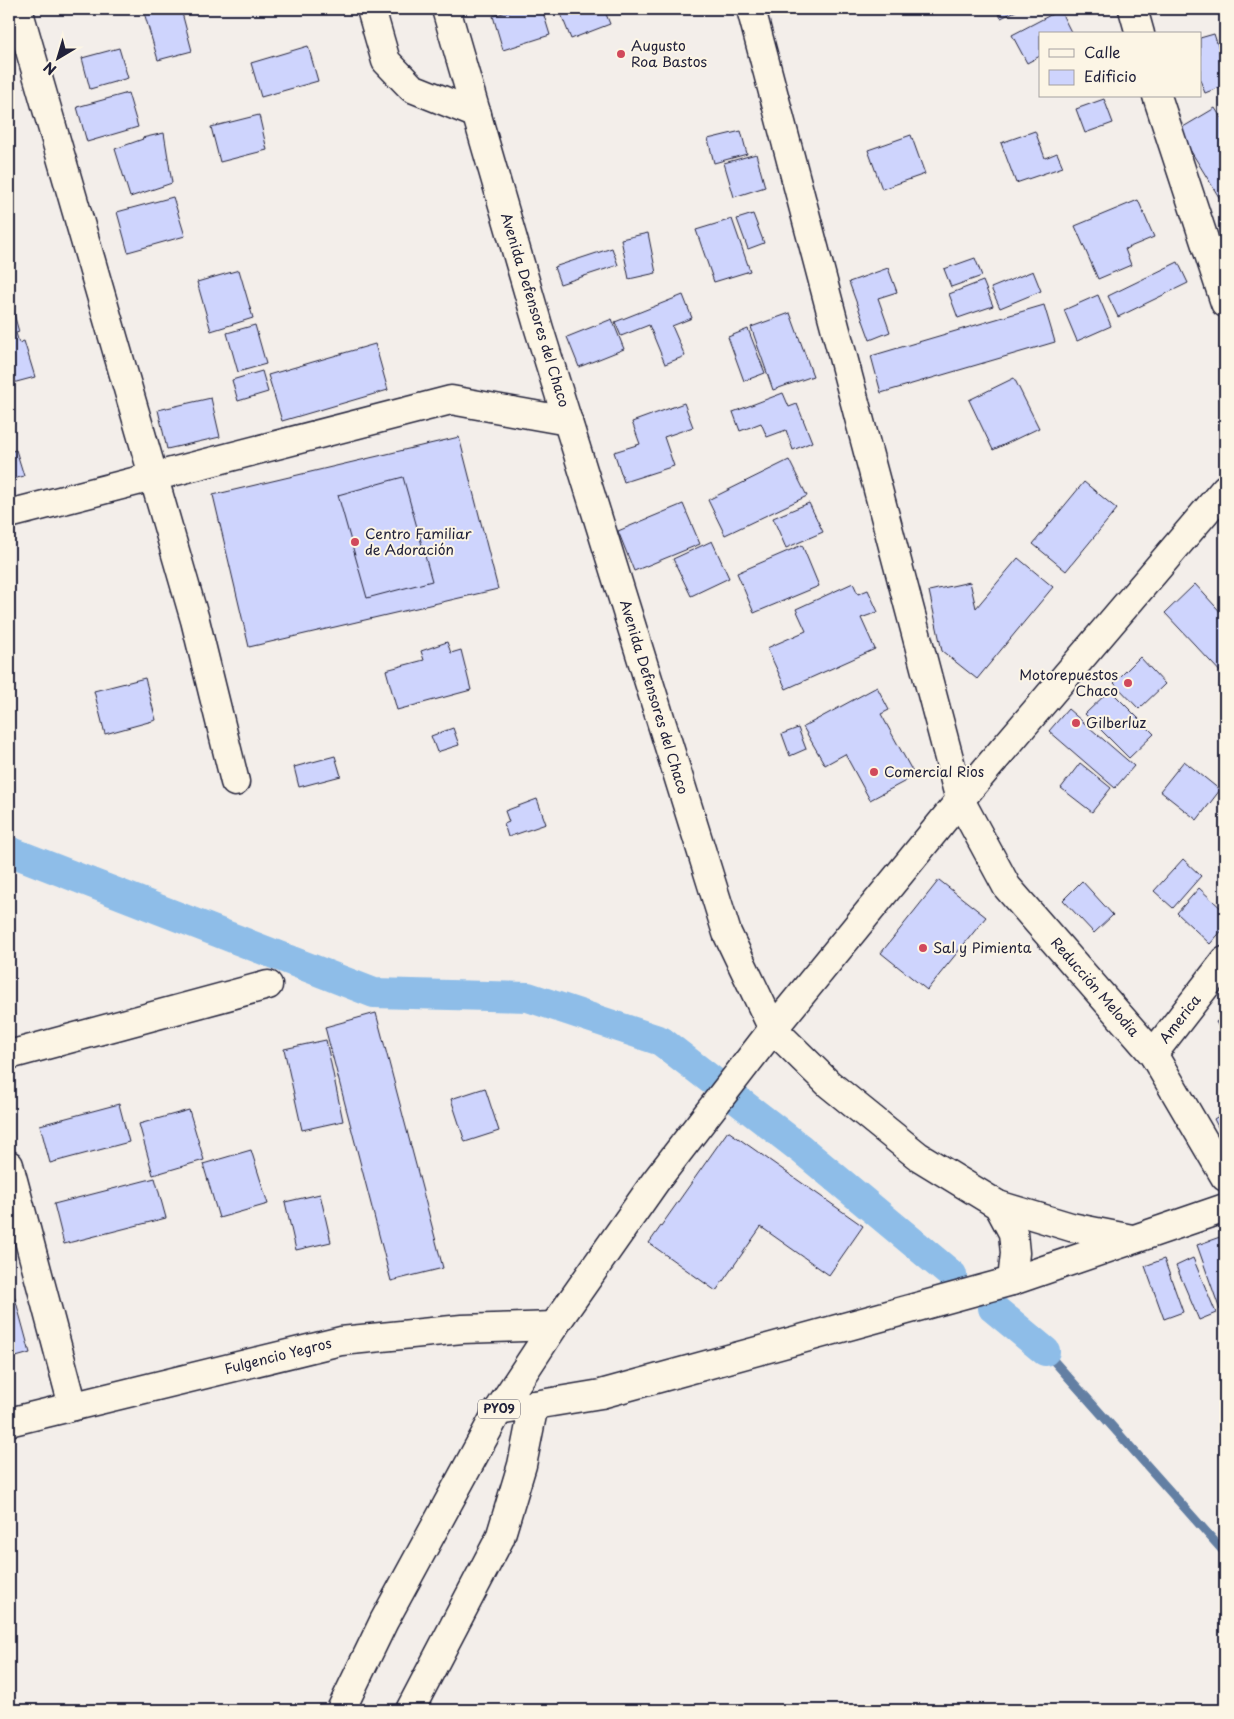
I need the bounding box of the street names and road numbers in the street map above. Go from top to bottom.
street label: Avenida Defensores del Chaco [496,210,575,410]
street label: Avenida Defensores del Chaco [615,597,694,797]
street label: Reducción Melodia [1046,932,1145,1041]
street label: America [1154,990,1205,1048]
street label: Fulgencio Yegros [222,1332,334,1379]
road number: PY09 [478,1400,520,1418]

